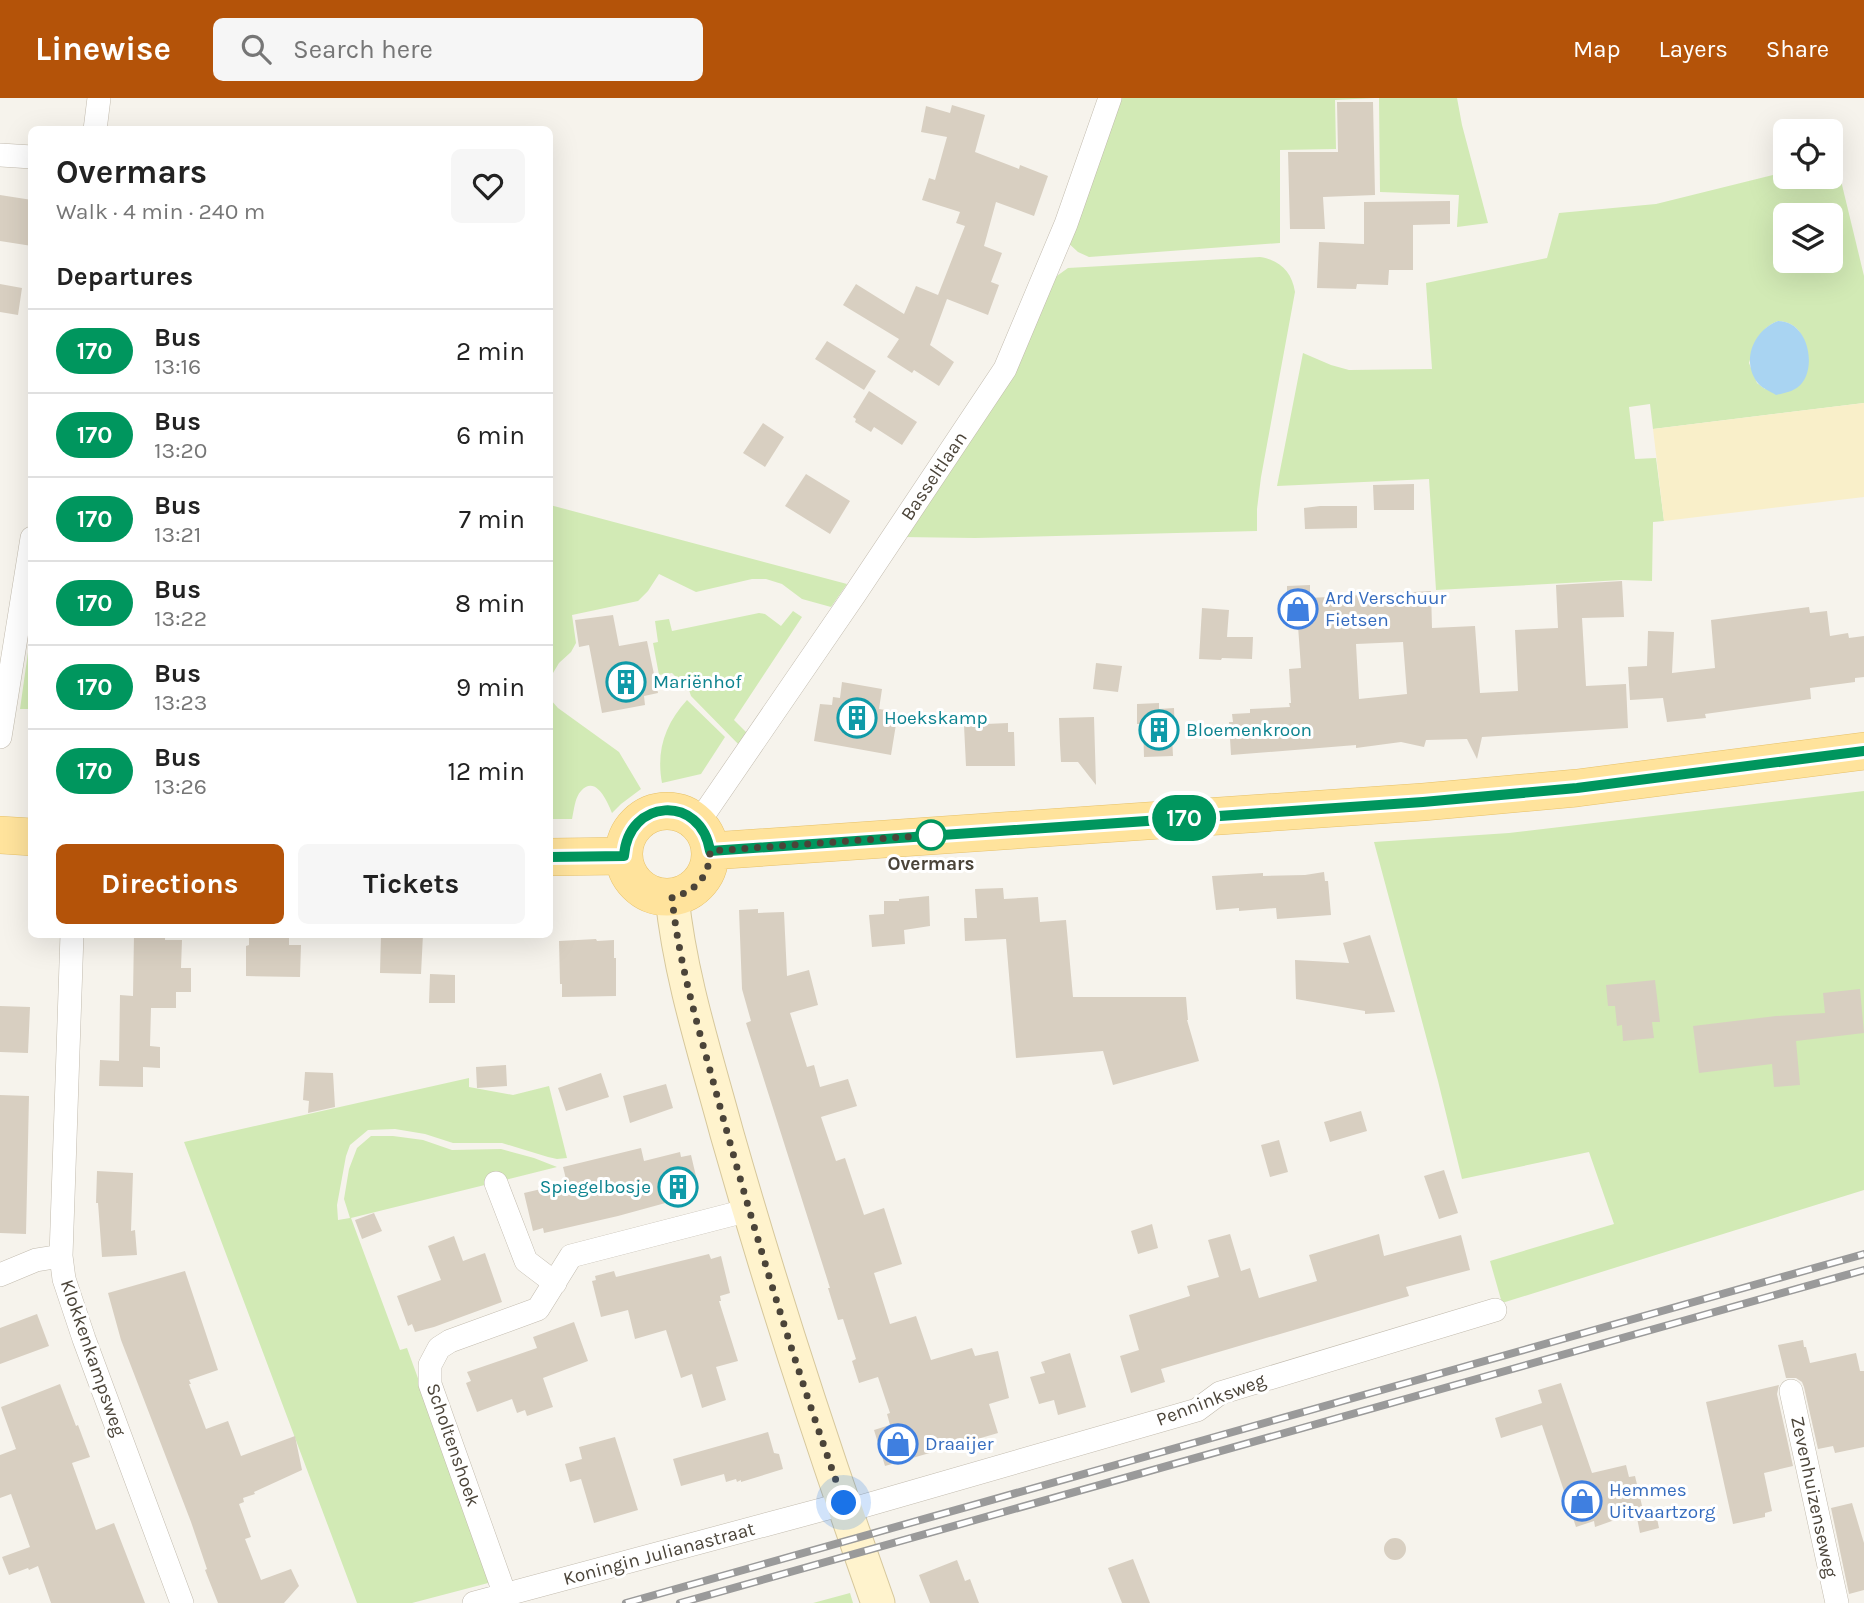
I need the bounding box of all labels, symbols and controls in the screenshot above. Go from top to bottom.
search box [213,18,703,81]
text: Linewise [35,30,171,68]
icon: search [237,30,275,68]
text: Search here [293,34,433,65]
text: Map [1573,35,1621,63]
text: Layers [1659,35,1728,63]
text: Share [1766,35,1829,63]
map controls [1773,119,1843,273]
button: locate [1773,119,1843,189]
button: heart [451,149,525,223]
text: Overmars [56,153,207,191]
text: Walk · 4 min · 240 m [56,198,265,225]
button: layers [1773,203,1843,273]
text: Departures [56,261,193,292]
text: Bus [154,322,201,353]
text: 2 min [456,336,525,367]
text: 170 [77,337,112,365]
text: 13:16 [154,353,201,380]
text: Bus [154,406,201,437]
text: 6 min [456,420,525,451]
text: 170 [77,421,112,449]
street label: Basseltlaan [896,427,972,525]
text: 13:20 [154,437,207,464]
text: Bus [154,490,201,521]
text: 7 min [459,504,525,535]
text: 170 [77,505,112,533]
text: 13:21 [154,521,201,548]
text: Bus [154,574,201,605]
place label: Ard Verschuur Fietsen [1325,587,1447,631]
text: 8 min [455,588,525,619]
shop icon: Ard Verschuur Fietsen [1277,588,1319,630]
text: 170 [77,589,112,617]
text: 13:22 [154,605,207,632]
text: Bus [154,658,201,689]
building icon: Mariënhof [605,661,647,703]
place label: Mariënhof [653,671,742,693]
text: 9 min [456,672,525,703]
text: 170 [77,673,112,701]
text: 13:23 [154,689,207,716]
building icon: Hoekskamp [836,697,878,739]
place label: Hoekskamp [884,707,988,729]
building icon: Bloemenkroon [1138,709,1180,751]
place label: Bloemenkroon [1186,719,1312,741]
text: Bus [154,742,201,773]
text: 12 min [447,756,525,787]
text: 170 [77,757,112,785]
text: 13:26 [154,773,207,800]
line badge: 170 [1144,795,1224,841]
text: 170 [1166,804,1202,832]
marker: Overmars [916,820,946,850]
button: Directions [56,844,284,924]
button: Tickets [298,844,525,924]
place label: Overmars [888,853,974,875]
building icon: Spiegelbosje [657,1166,699,1208]
place label: Spiegelbosje [540,1176,651,1198]
street label: Klokkenkampsweg [56,1277,130,1439]
street label: Penninksweg [1153,1369,1269,1431]
street label: Scholtenshoek [422,1380,485,1510]
street label: Zevenhuizenseweg [1786,1414,1842,1580]
shop icon: Draaijer [877,1423,919,1465]
place label: Draaijer [925,1433,994,1455]
place label: Hemmes Uitvaartzorg [1609,1479,1716,1523]
shop icon: Hemmes Uitvaartzorg [1561,1480,1603,1522]
your location [826,1485,861,1520]
street label: Koningin Julianastraat [561,1518,757,1590]

